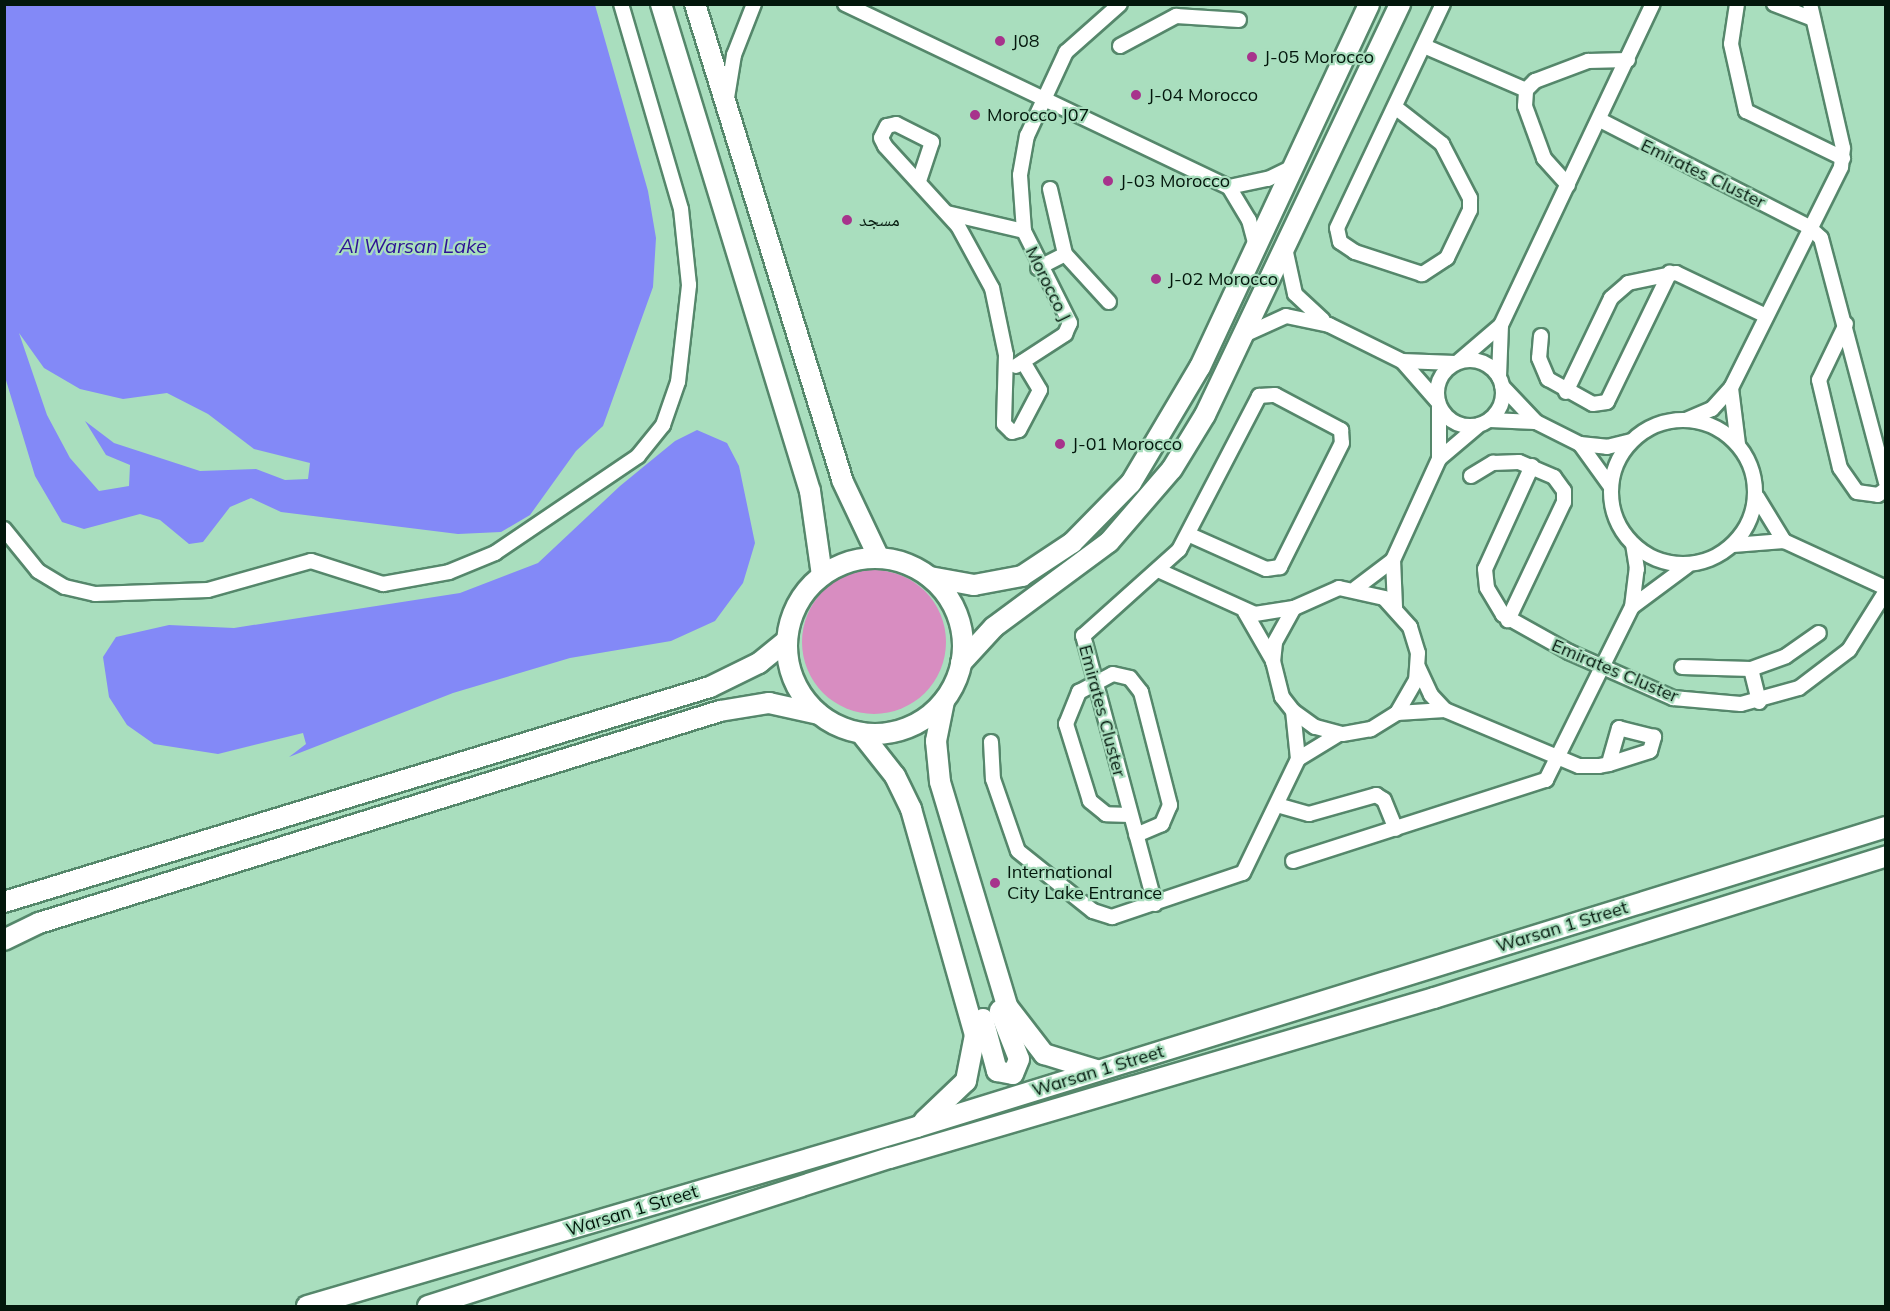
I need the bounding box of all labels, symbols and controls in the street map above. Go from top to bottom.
place label: J08 [1012,30,1040,52]
marker: J08 [993,34,1007,48]
place label: J-05 Morocco [1264,46,1374,68]
marker: J-05 Morocco [1245,50,1259,64]
place label: J-04 Morocco [1148,84,1258,106]
marker: J-04 Morocco [1129,88,1143,102]
place label: Morocco J07 [987,104,1089,126]
marker: Morocco J07 [968,108,982,122]
street label: Emirates Cluster [1637,135,1769,213]
place label: J-03 Morocco [1120,170,1230,192]
marker: J-03 Morocco [1101,174,1115,188]
place label: مسجد [859,209,900,231]
marker: مسجد [840,213,854,227]
water label: Al Warsan Lake [339,233,487,257]
street label: Morocco J [1021,243,1075,325]
place label: J-02 Morocco [1168,268,1278,290]
marker: J-02 Morocco [1149,272,1163,286]
place label: J-01 Morocco [1072,433,1182,455]
marker: J-01 Morocco [1053,437,1067,451]
street label: Emirates Cluster [1548,635,1682,707]
street label: Emirates Cluster [1074,643,1130,779]
place label: International City Lake Entrance [1007,862,1162,904]
marker: International City Lake Entrance [988,876,1002,890]
street label: Warsan 1 Street [1494,897,1630,957]
street label: Warsan 1 Street [1030,1041,1166,1101]
street label: Warsan 1 Street [564,1181,700,1241]

